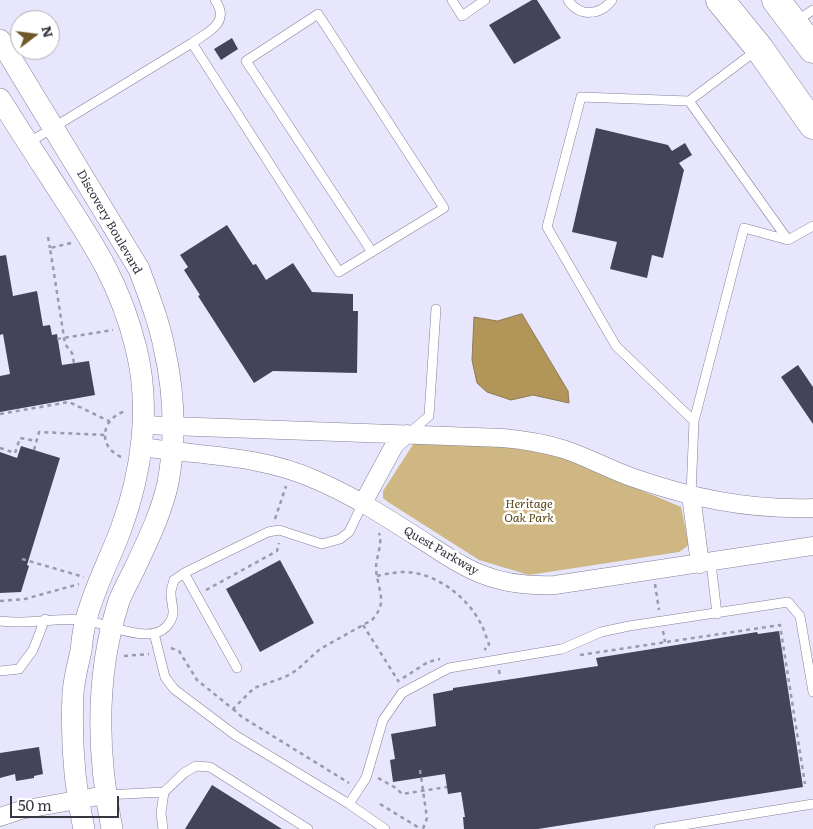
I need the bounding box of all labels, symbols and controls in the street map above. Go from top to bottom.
north arrow [10,10,60,60]
text: N [37,23,60,40]
street label: Discovery Boulevard [73,167,145,277]
park label: Heritage Oak Park [504,497,554,525]
street label: Quest Parkway [401,524,481,578]
scale bar [12,786,121,818]
text: 50 m [18,793,52,816]

